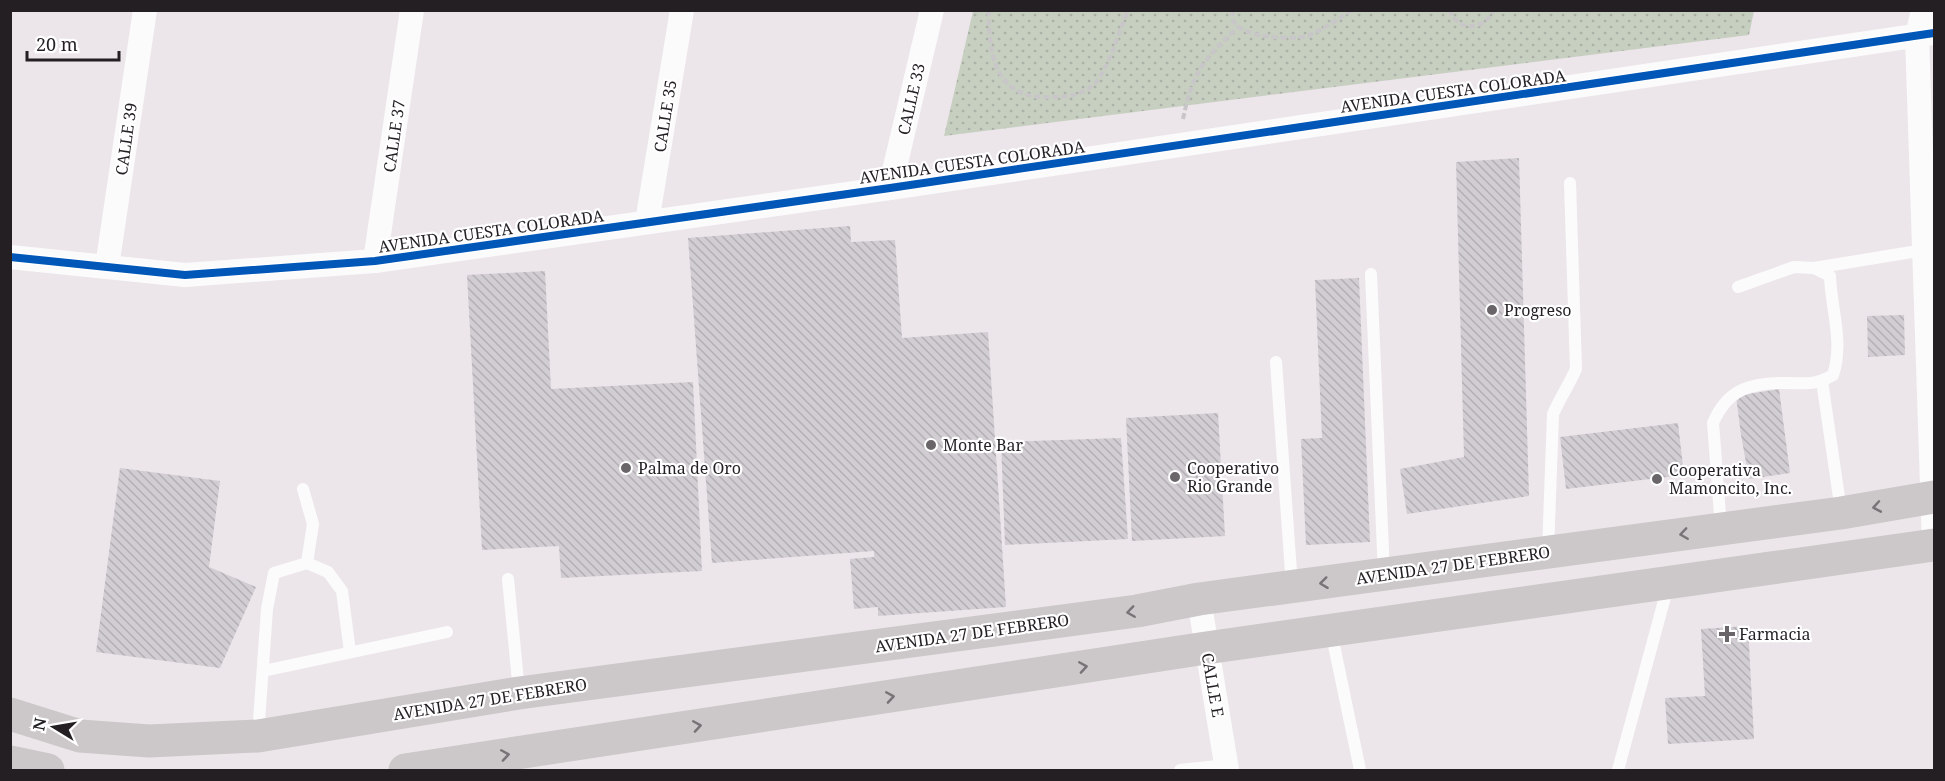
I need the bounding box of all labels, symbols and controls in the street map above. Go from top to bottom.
scale bar [27,24,118,62]
text: 20 m [36,32,78,56]
street label: CALLE 33 [892,61,930,137]
street label: AVENIDA CUESTA COLORADA [1339,64,1568,118]
street label: CALLE 35 [648,78,682,154]
street label: CALLE 37 [378,98,410,174]
street label: CALLE 39 [110,101,142,177]
street label: AVENIDA CUESTA COLORADA [858,135,1087,189]
street label: AVENIDA CUESTA COLORADA [377,204,606,258]
place label: Progreso [1504,299,1572,321]
marker: Progreso [1485,303,1499,317]
place label: Monte Bar [943,434,1023,456]
marker: Monte Bar [924,438,938,452]
place label: Palma de Oro [638,457,741,479]
place label: Cooperativo Rio Grande [1187,457,1279,497]
place label: Cooperativa Mamoncito, Inc. [1669,459,1792,499]
marker: Palma de Oro [619,461,633,475]
marker: Cooperativo Rio Grande [1168,470,1182,484]
marker: Cooperativa Mamoncito, Inc. [1650,472,1664,486]
one-way arrow [1872,501,1882,513]
one-way arrow [1679,528,1688,540]
street label: AVENIDA 27 DE FEBRERO [1355,540,1551,590]
one-way arrow [1319,576,1329,588]
one-way arrow [1127,605,1136,617]
street label: AVENIDA 27 DE FEBRERO [874,608,1070,658]
place label: Farmacia [1739,623,1810,645]
marker: Farmacia [1720,627,1734,641]
street label: CALLE E [1197,651,1229,719]
one-way arrow [1078,662,1088,674]
street label: AVENIDA 27 DE FEBRERO [392,673,588,725]
one-way arrow [886,691,895,703]
north arrow [24,697,84,757]
text: N [27,715,51,732]
one-way arrow [692,720,702,733]
one-way arrow [500,750,509,762]

